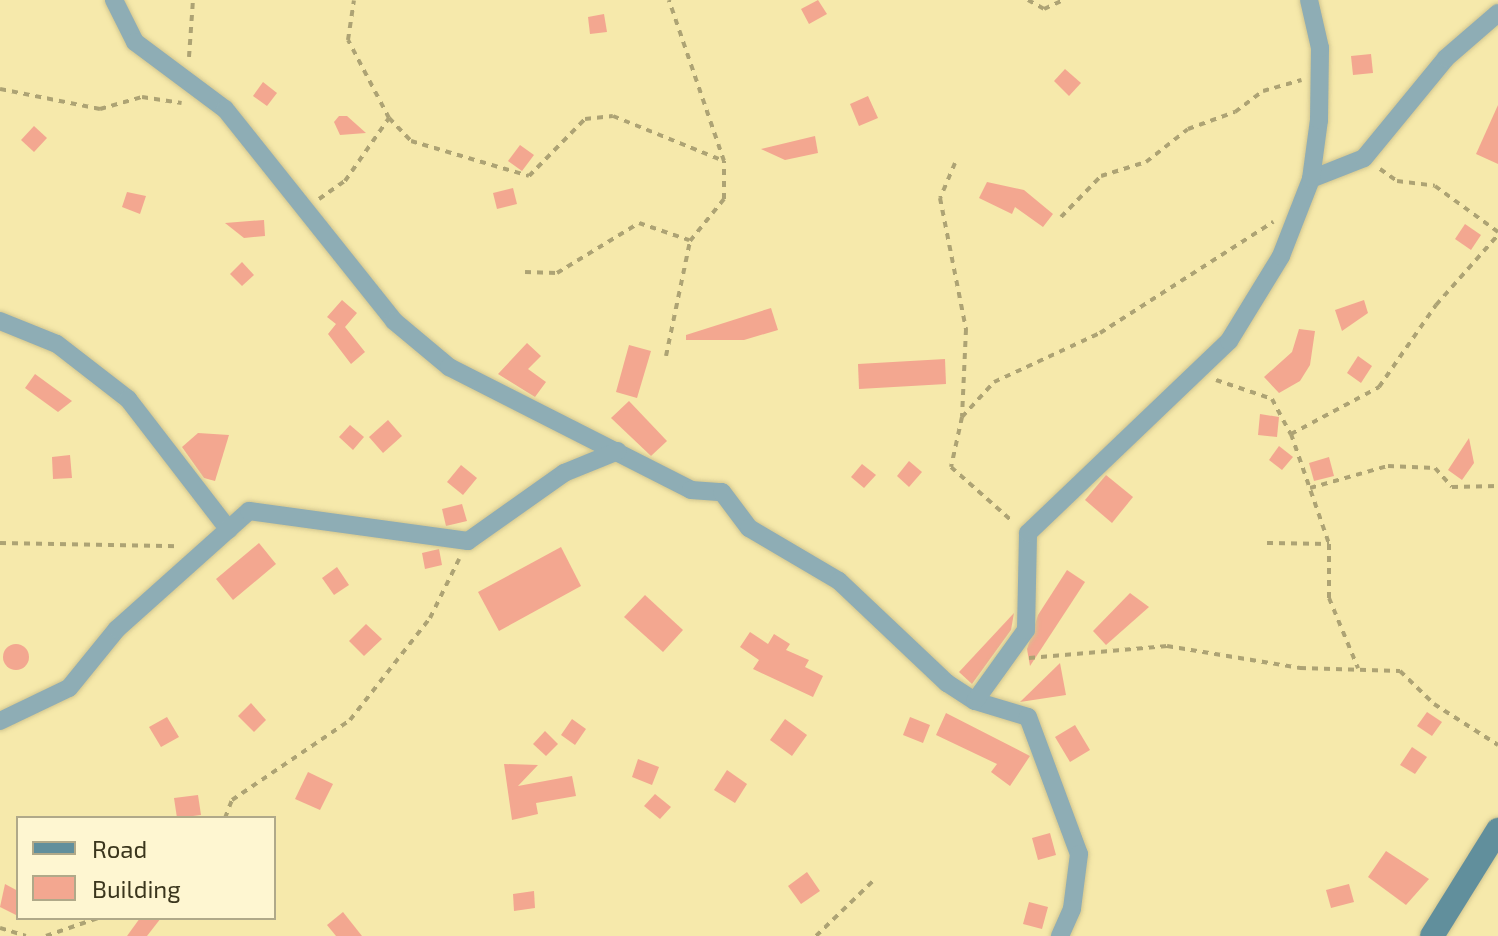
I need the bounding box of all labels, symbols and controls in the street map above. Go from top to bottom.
legend [16,816,276,920]
text: Road [92,834,147,863]
text: Building [92,874,181,903]

